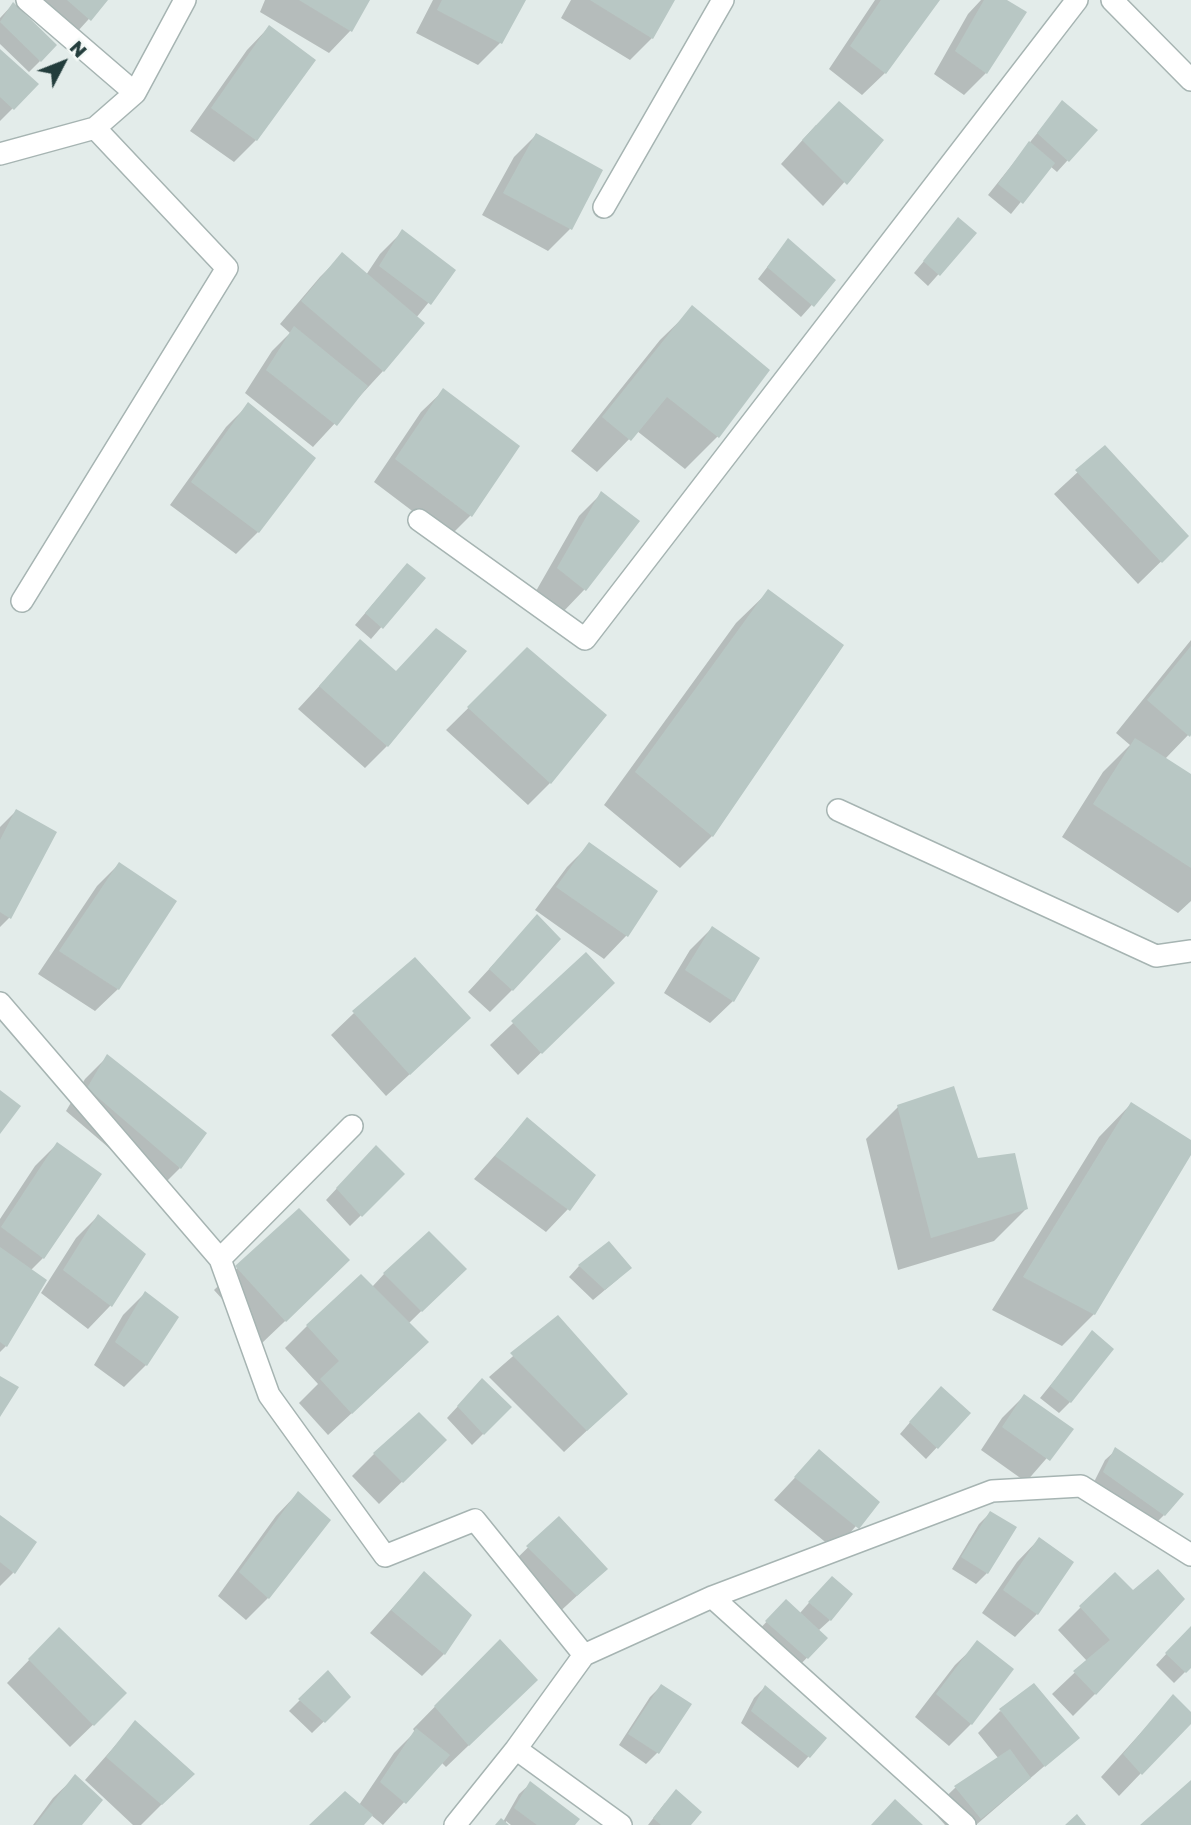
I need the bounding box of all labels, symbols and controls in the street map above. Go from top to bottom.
north arrow [28,28,98,98]
text: N [66,36,92,62]

